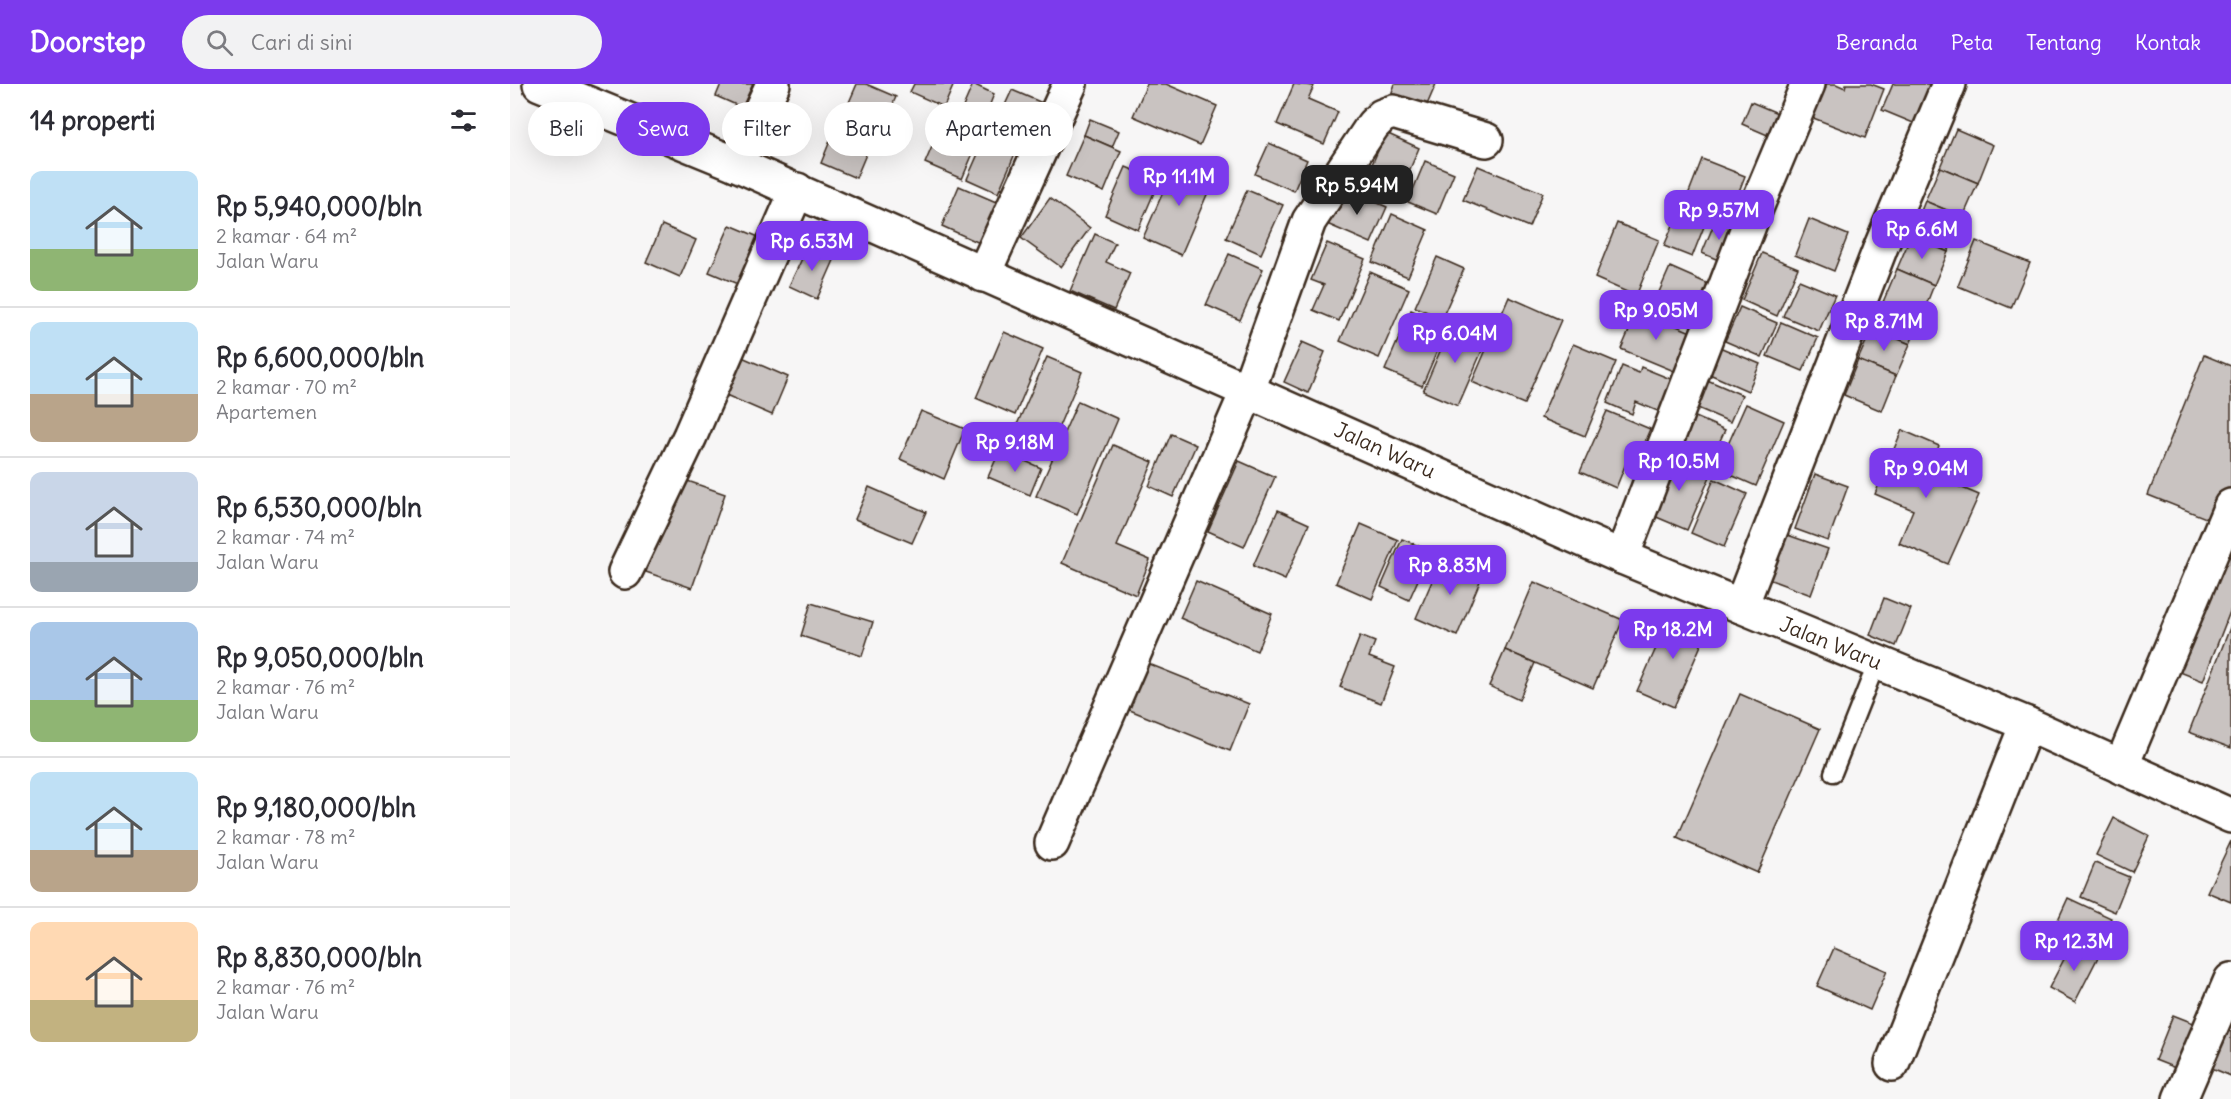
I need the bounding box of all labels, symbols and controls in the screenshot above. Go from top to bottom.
search box [182,15,602,69]
text: Doorstep [30,24,146,60]
icon: search [203,26,236,59]
text: Cari di sini [251,28,352,56]
text: Beranda [1836,29,1918,56]
text: Peta [1951,29,1993,56]
text: Tentang [2026,29,2102,56]
text: Kontak [2135,29,2201,56]
chip: Beli [528,102,604,156]
chip: Sewa [616,102,710,156]
chip: Filter [722,102,812,156]
chip: Baru [824,102,913,156]
chip: Apartemen [925,102,1073,156]
text: 14 properti [30,104,155,137]
icon: filters [447,104,480,137]
pin: Rp 11.1M [1117,156,1241,207]
text: Rp 11.1M [1143,163,1215,188]
pin: Rp 5.94M [1295,165,1419,216]
text: Rp 5.94M [1315,172,1399,197]
text: Rp 5,940,000/bln [216,190,422,223]
pin: Rp 9.57M [1657,190,1781,241]
icon: home [78,195,150,267]
text: Rp 9.57M [1678,197,1760,222]
pin: Rp 6.6M [1867,209,1977,260]
text: Rp 6.6M [1886,216,1958,241]
pin: Rp 6.53M [750,221,874,272]
text: 2 kamar · 64 m² [216,223,357,248]
text: Rp 6.53M [770,228,854,253]
text: Jalan Waru [216,248,319,273]
pin: Rp 9.05M [1594,290,1718,341]
text: Rp 9.05M [1614,297,1699,322]
pin: Rp 8.71M [1822,301,1946,352]
text: Rp 8.71M [1845,308,1923,333]
pin: Rp 6.04M [1393,313,1517,364]
text: Rp 6.04M [1412,320,1498,345]
text: Rp 6,600,000/bln [216,341,424,374]
icon: home [78,346,150,418]
text: 2 kamar · 70 m² [216,374,357,399]
text: Apartemen [216,399,317,424]
street label: Jalan Waru [1330,416,1440,484]
pin: Rp 9.18M [953,422,1077,473]
text: Rp 9.18M [976,429,1055,454]
pin: Rp 10.5M [1617,441,1741,492]
text: Rp 10.5M [1638,448,1720,473]
pin: Rp 9.04M [1864,448,1988,499]
text: Rp 9.04M [1883,455,1969,480]
text: Rp 6,530,000/bln [216,491,422,524]
icon: home [78,496,150,568]
text: 2 kamar · 74 m² [216,524,355,549]
pin: Rp 8.83M [1388,545,1512,596]
text: Jalan Waru [216,549,319,574]
text: Rp 8.83M [1408,552,1492,577]
pin: Rp 18.2M [1611,609,1735,660]
street label: Jalan Waru [1776,610,1886,676]
text: Rp 18.2M [1633,616,1713,641]
text: Rp 9,050,000/bln [216,641,424,674]
icon: home [78,646,150,718]
text: 2 kamar · 76 m² [216,674,355,699]
text: Jalan Waru [216,699,319,724]
text: Rp 9,180,000/bln [216,791,416,824]
icon: home [78,796,150,868]
text: 2 kamar · 78 m² [216,824,355,849]
text: Jalan Waru [216,849,319,874]
pin: Rp 12.3M [2012,921,2136,972]
text: Rp 12.3M [2034,928,2114,953]
text: Rp 8,830,000/bln [216,941,422,974]
icon: home [78,946,150,1018]
text: 2 kamar · 76 m² [216,974,355,999]
text: Jalan Waru [216,999,319,1024]

